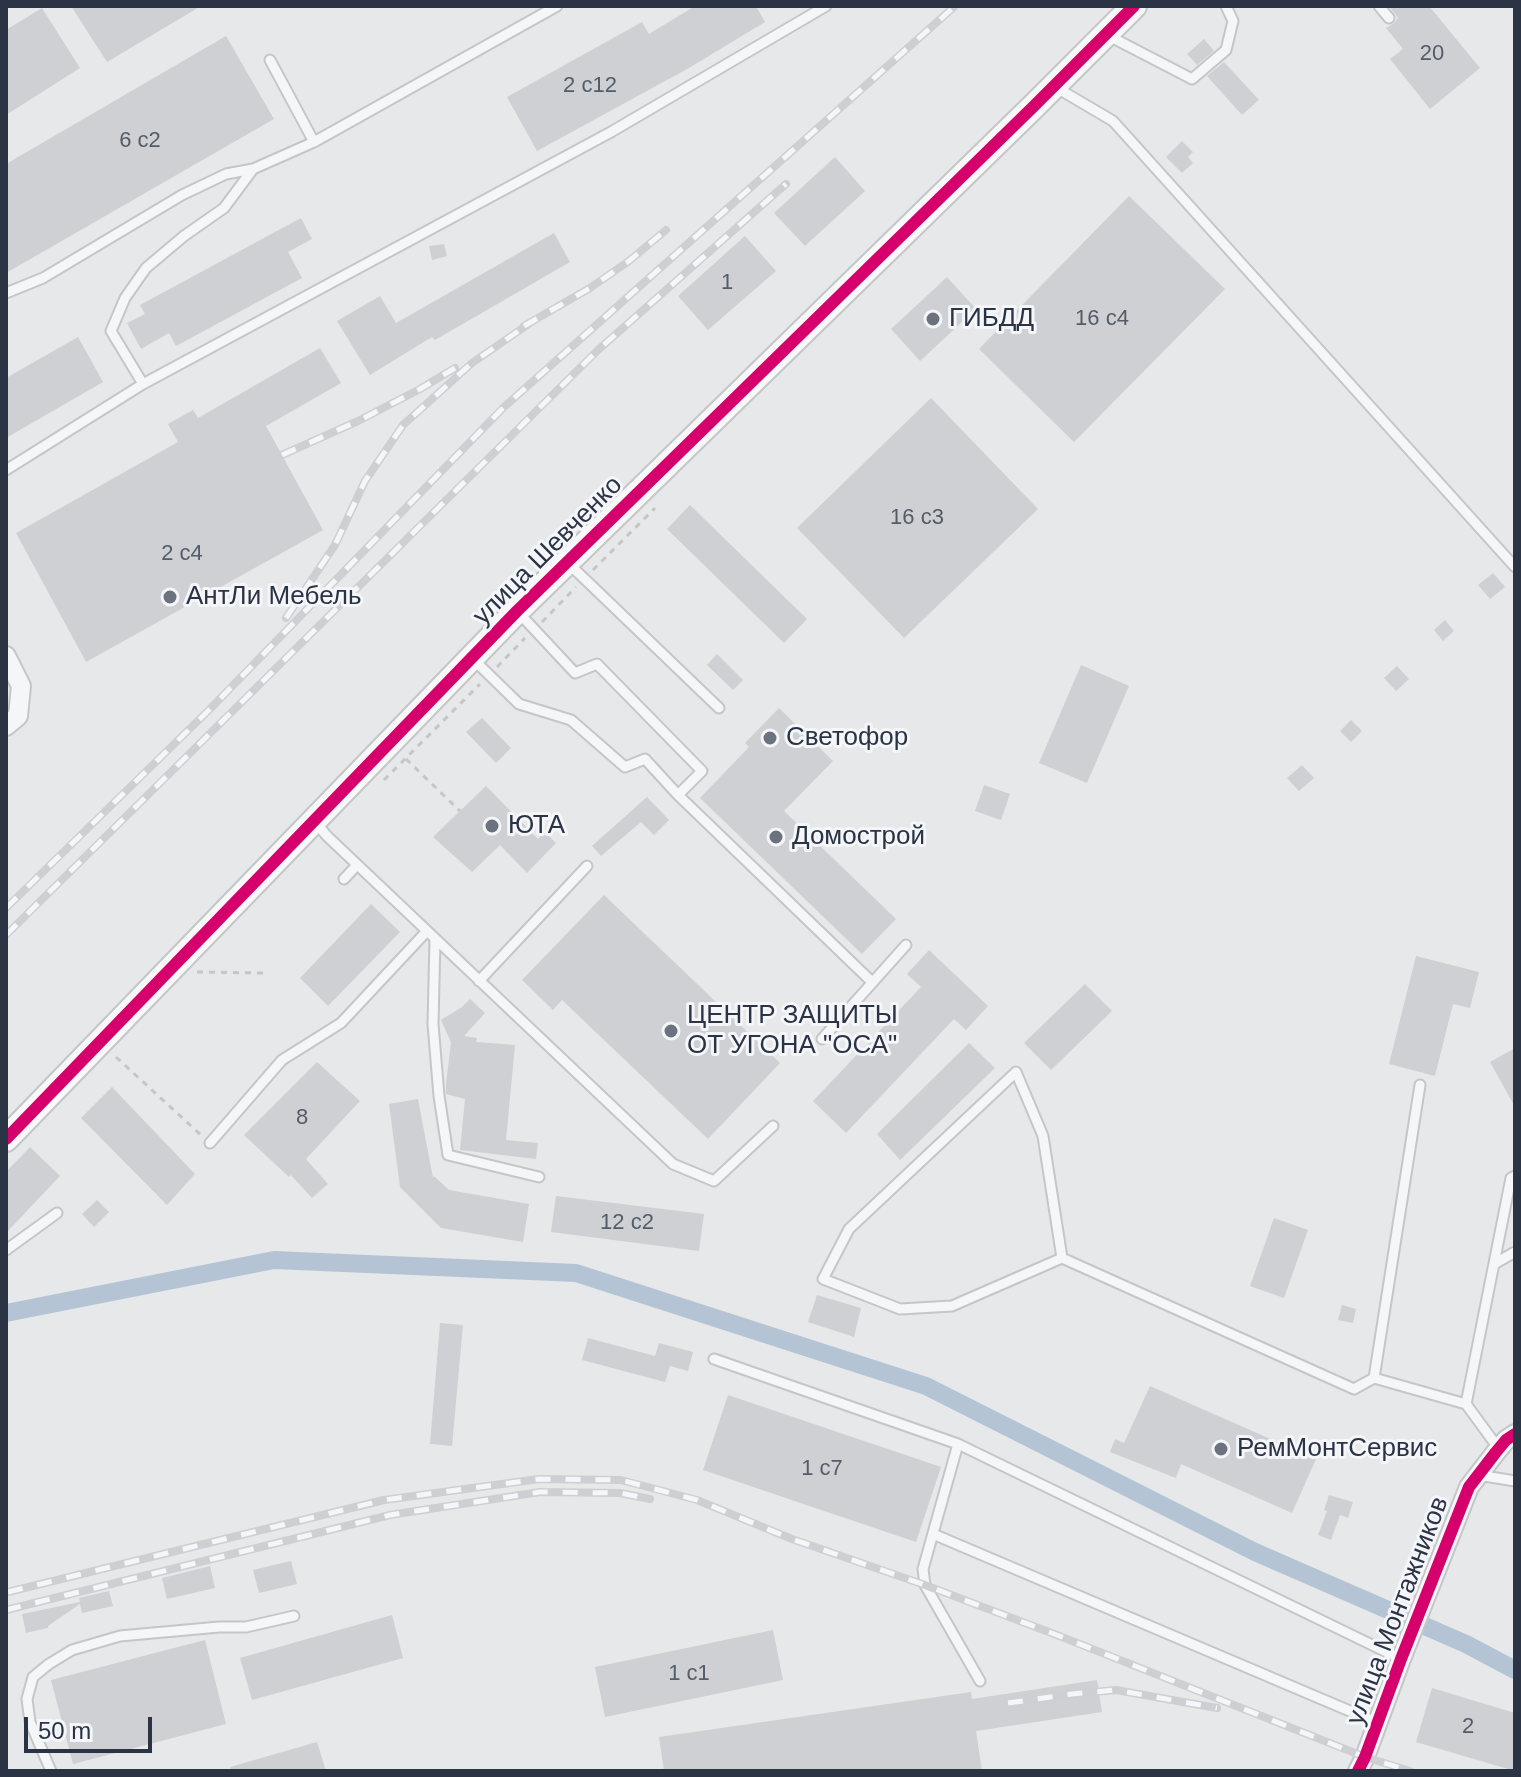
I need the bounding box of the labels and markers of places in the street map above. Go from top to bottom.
place label: ГИБДД [949,303,1034,335]
marker: ГИБДД [924,310,942,328]
place label: АнтЛи Мебель [186,581,361,613]
marker: АнтЛи Мебель [161,588,179,606]
place label: Светофор [786,722,908,754]
marker: Светофор [761,729,779,747]
place label: ЮТА [508,810,565,842]
marker: ЮТА [483,817,501,835]
place label: Домострой [792,821,925,853]
marker: Домострой [767,828,785,846]
place label: ЦЕНТР ЗАЩИТЫ ОТ УГОНА "ОСА" [687,1000,898,1062]
marker: ЦЕНТР ЗАЩИТЫ ОТ УГОНА "ОСА" [662,1022,680,1040]
place label: РемМонтСервис [1237,1433,1437,1465]
marker: РемМонтСервис [1212,1440,1230,1458]

